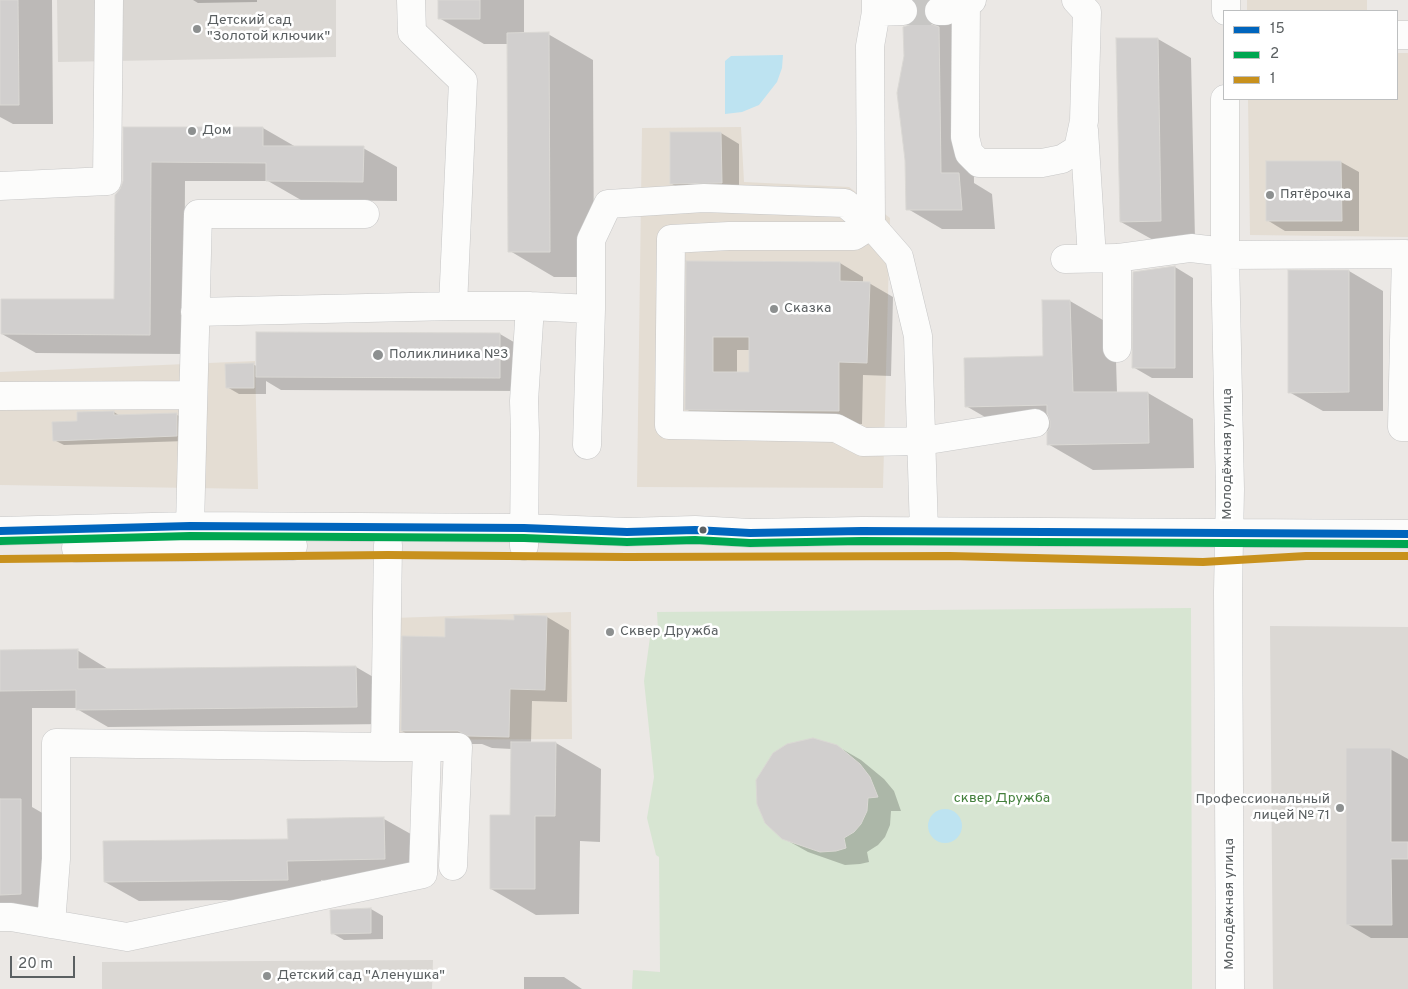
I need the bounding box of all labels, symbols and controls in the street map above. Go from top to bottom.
legend [1223,10,1398,100]
place label: Детский сад "Золотой ключик" [207,13,330,46]
text: 15 [1270,20,1285,39]
marker: Детский сад "Золотой ключик" [191,23,203,35]
text: 2 [1270,45,1279,64]
text: 1 [1270,70,1276,89]
place label: Дом [202,123,231,139]
marker: Дом [186,125,198,137]
place label: Пятёрочка [1280,187,1351,203]
marker: Пятёрочка [1264,189,1276,201]
place label: Сказка [784,301,831,317]
marker: Сказка [768,303,780,315]
place label: Поликлиника №3 [389,347,509,363]
marker: Поликлиника №3 [371,348,385,362]
street label: Молодёжная улица [1220,388,1236,520]
unlabelled marker [698,525,708,535]
place label: Сквер Дружба [620,624,718,640]
marker: Сквер Дружба [604,626,616,638]
park label: сквер Дружба [954,791,1050,807]
place label: Профессиональный лицей № 71 [1195,792,1330,824]
marker: Профессиональный лицей № 71 [1334,802,1346,814]
street label: Молодёжная улица [1222,838,1238,970]
scale bar [12,946,78,978]
text: 20 m [18,955,53,974]
place label: Детский сад "Аленушка" [277,968,445,984]
marker: Детский сад "Аленушка" [261,970,273,982]

